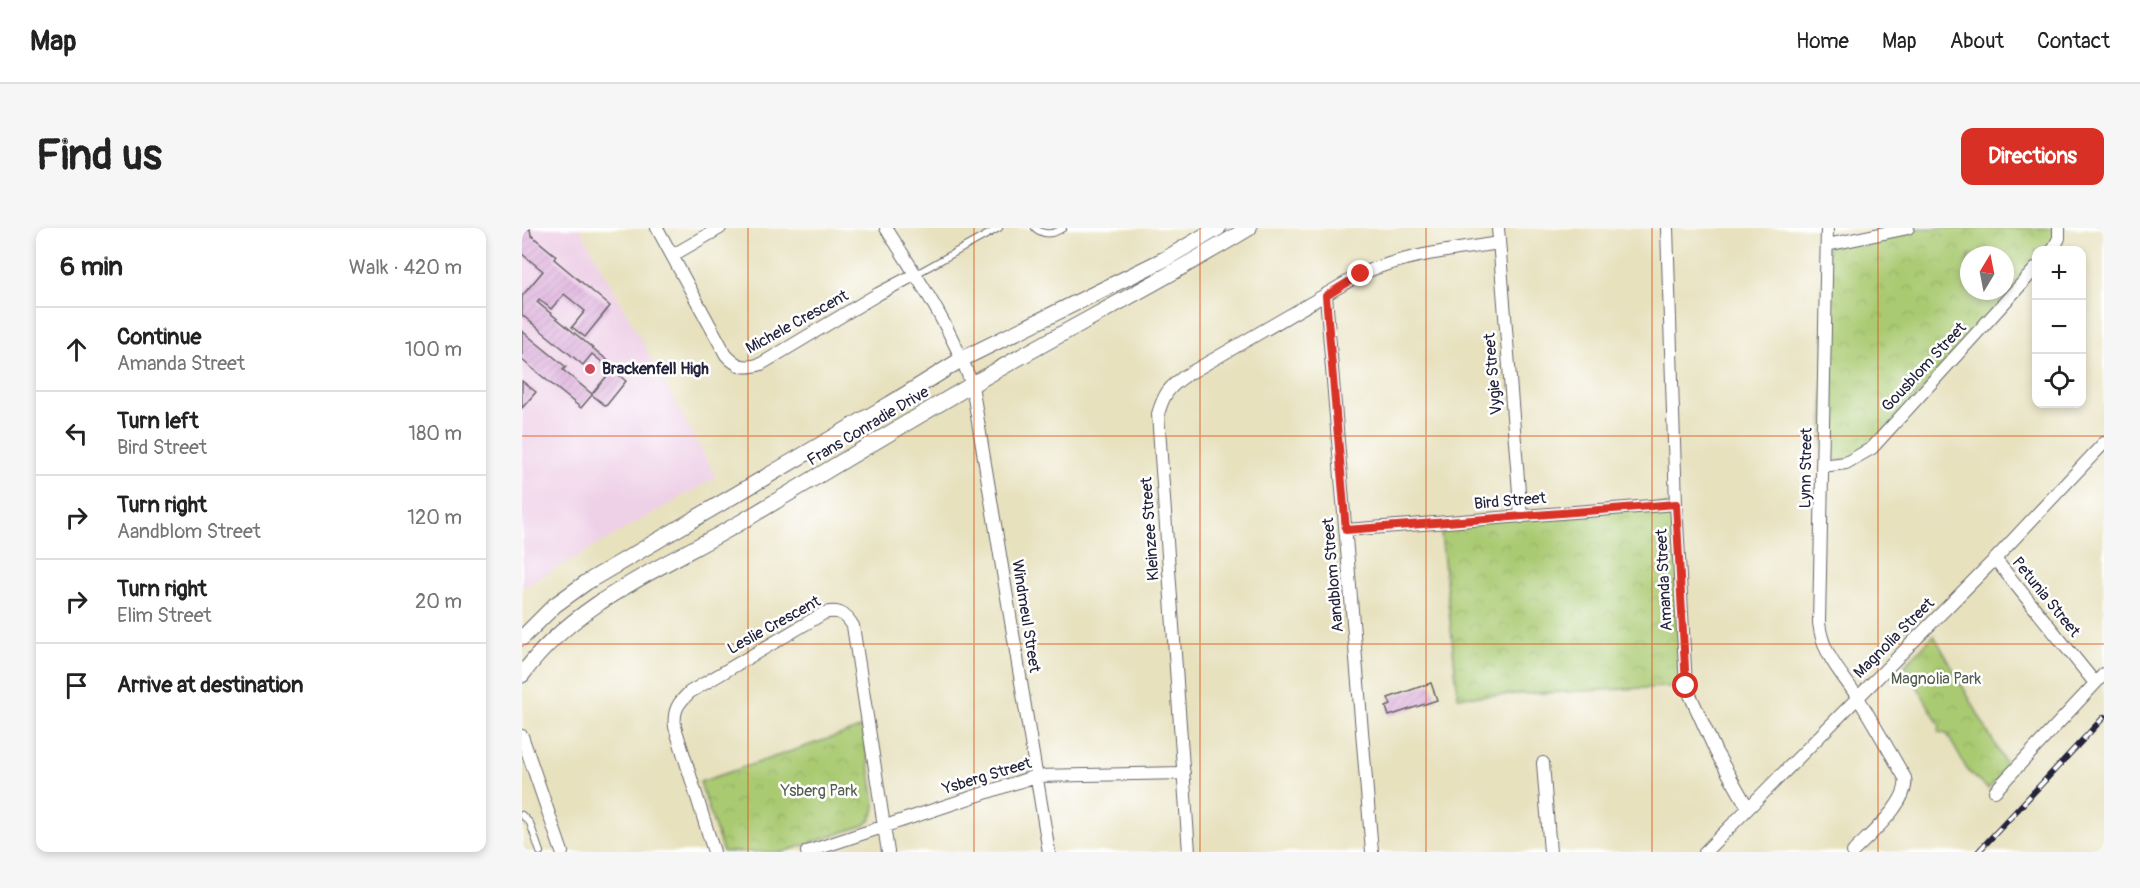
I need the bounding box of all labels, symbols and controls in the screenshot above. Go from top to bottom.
text: Map [30,24,76,59]
text: Home [1796,28,1849,55]
text: Map [1882,28,1917,55]
text: About [1950,28,2004,55]
text: Contact [2037,28,2110,55]
button: Directions [1961,128,2104,185]
text: Find us [36,130,162,182]
north arrow [1960,246,2014,300]
map controls [2032,246,2086,408]
button: + [2032,246,2086,300]
text: 6 min [60,251,123,283]
text: Walk · 420 m [349,255,462,280]
route end [1347,260,1373,286]
street label: Michele Crescent [742,285,852,358]
button: − [2032,300,2086,354]
street label: Gousblom Street [1877,318,1971,416]
text: Continue [117,323,201,351]
street label: Vygie Street [1479,332,1507,416]
icon: ahead [60,333,93,366]
text: 100 m [405,337,462,362]
text: Amanda Street [117,351,245,376]
button: locate [2032,354,2086,408]
place label: Brackenfell High [602,359,709,379]
marker: Brackenfell High [583,362,597,376]
street label: Frans Conradie Drive [804,382,933,470]
text: Turn left [117,407,199,435]
icon: left [60,417,93,450]
text: 180 m [408,421,462,446]
street label: Lynn Street [1795,427,1817,509]
text: Bird Street [117,435,207,460]
street label: Kleinzee Street [1136,476,1164,582]
street label: Bird Street [1473,488,1547,514]
text: Turn right [117,491,207,519]
icon: right [60,501,93,534]
text: 120 m [407,505,462,530]
street label: Aandblom Street [1318,516,1348,633]
text: Aandblom Street [117,519,261,544]
street label: Amanda Street [1651,528,1677,632]
street label: Petunia Street [2008,553,2085,642]
street label: Windmeul Street [1007,558,1045,674]
text: Turn right [117,575,207,603]
icon: right [60,585,93,618]
text: 20 m [415,589,462,614]
street label: Leslie Crescent [724,591,825,659]
street label: Magnolia Street [1849,593,1939,683]
text: Elim Street [117,603,212,628]
icon: arrive [60,669,93,702]
park label: Magnolia Park [1891,669,1982,689]
text: Arrive at destination [117,671,303,699]
route start [1672,672,1698,698]
street label: Ysberg Street [939,753,1034,799]
park label: Ysberg Park [780,781,858,801]

